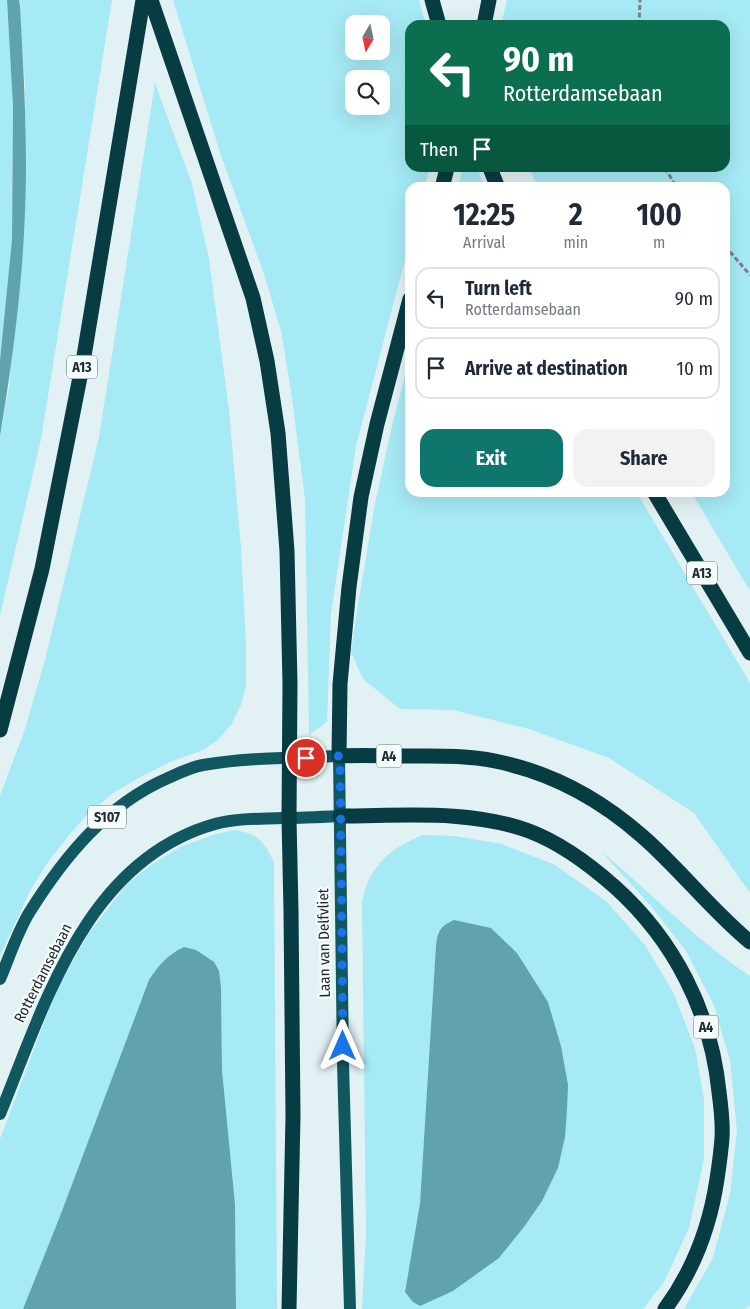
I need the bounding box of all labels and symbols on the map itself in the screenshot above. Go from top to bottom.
north arrow [345,15,390,60]
road number: A13 [67,356,97,378]
road number: A13 [687,562,717,584]
pin [285,737,327,779]
road number: A4 [376,744,402,768]
road number: S107 [88,806,126,829]
street label: Laan van Delfvliet [314,888,334,998]
street label: Rotterdamsebaan [10,920,76,1026]
road number: A4 [694,1016,718,1038]
position arrow [316,1019,368,1071]

